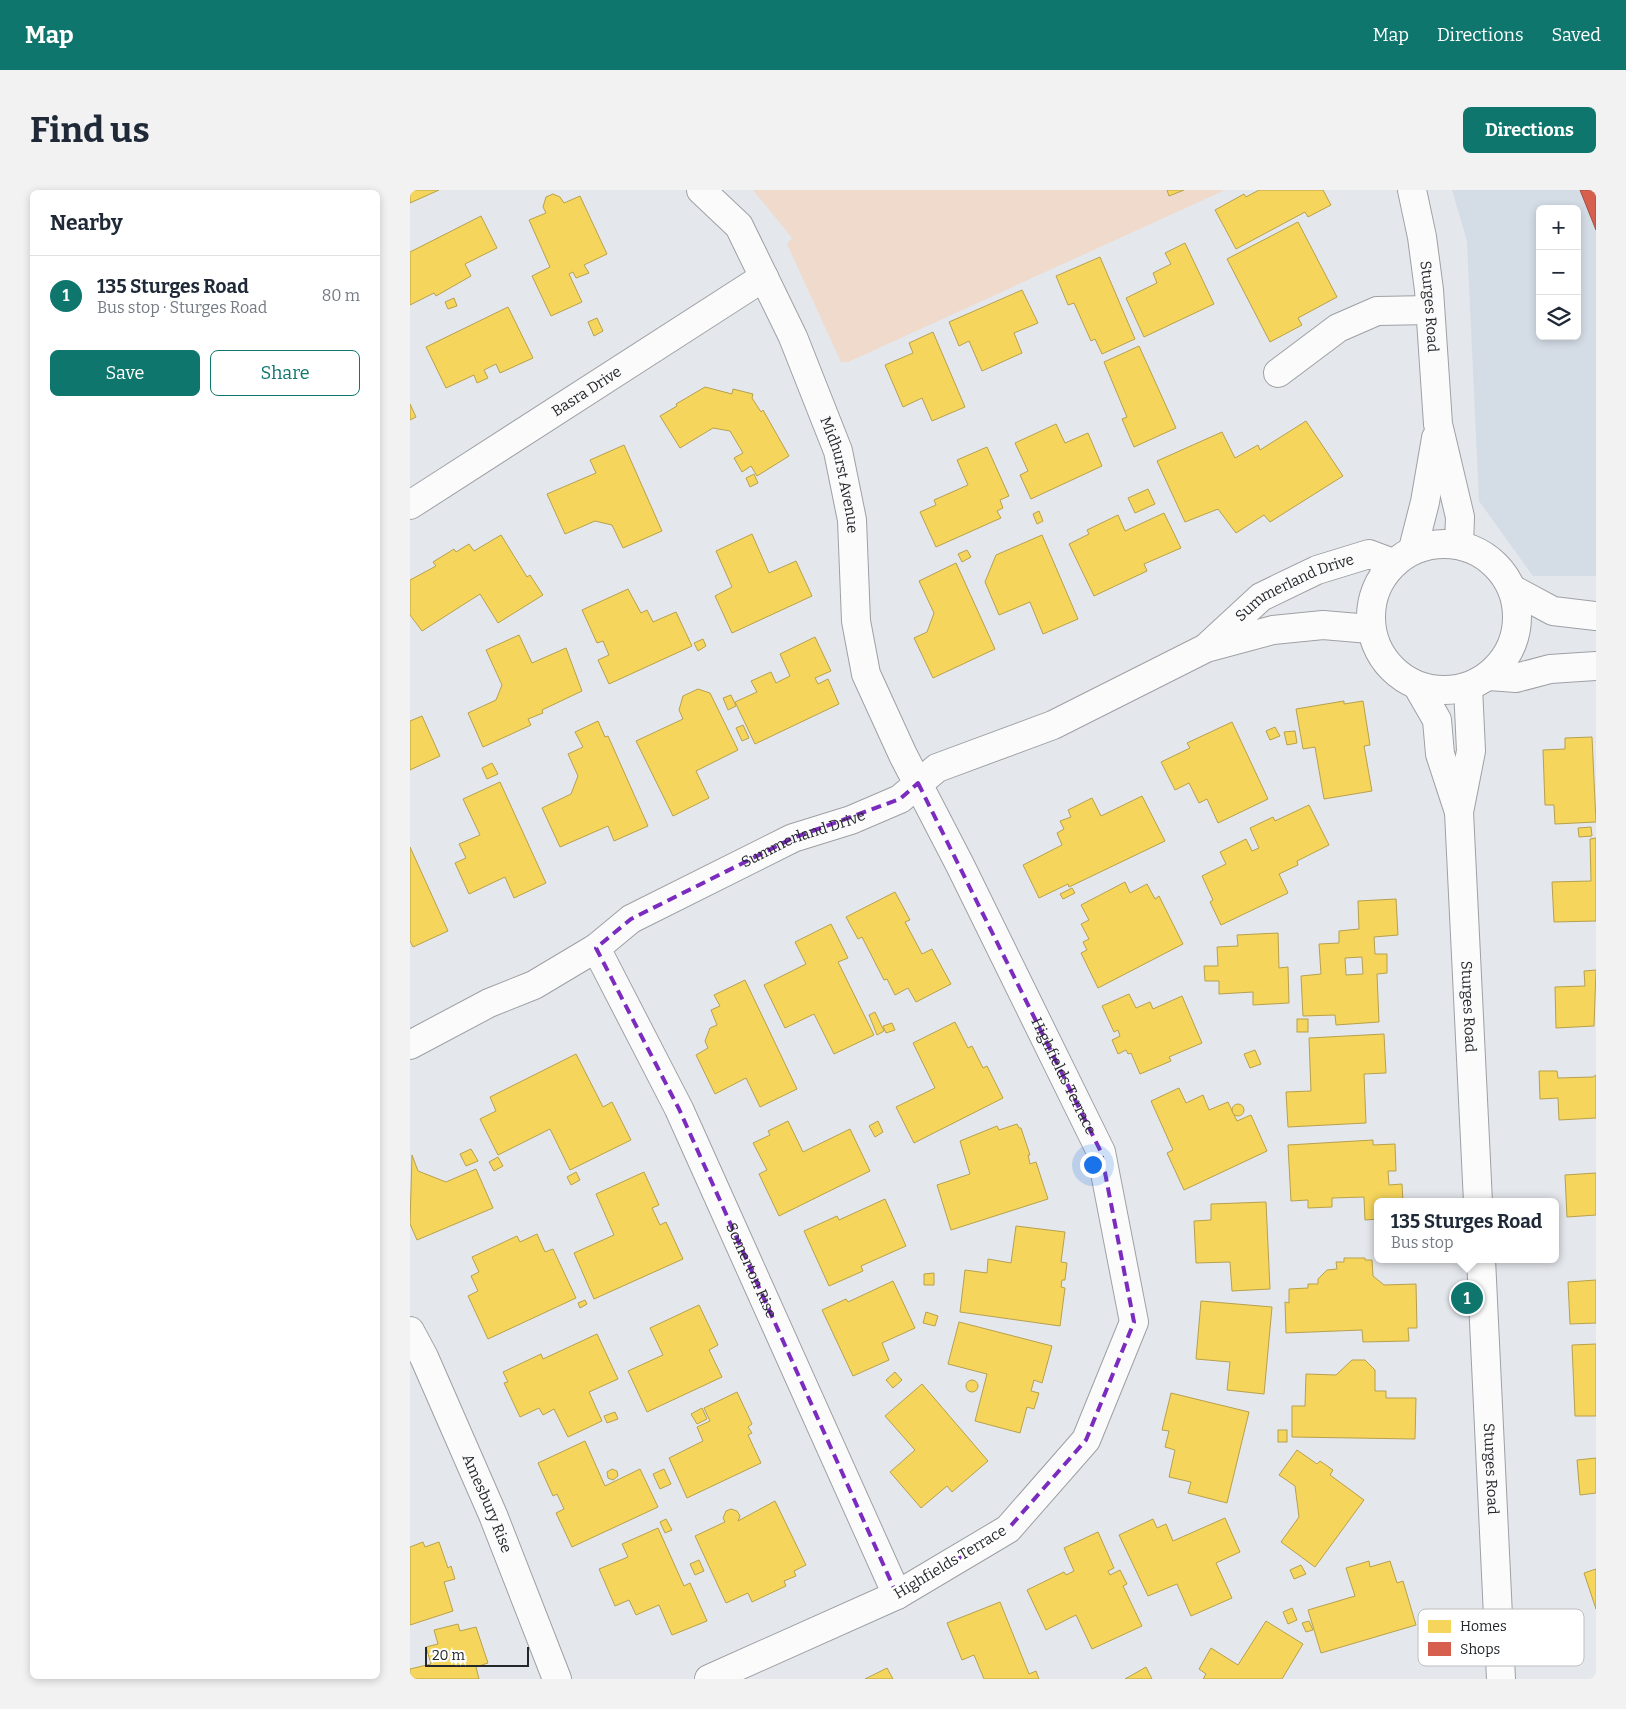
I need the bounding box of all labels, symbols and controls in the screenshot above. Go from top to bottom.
text: Map [25,21,74,49]
text: Map [1373,24,1409,46]
text: Directions [1437,24,1524,46]
text: Saved [1552,24,1601,46]
button: Directions [1463,107,1596,153]
text: Find us [30,109,150,151]
map controls [1536,205,1581,340]
button: + [1536,205,1581,250]
text: Nearby [50,210,123,236]
button: − [1536,250,1581,295]
street label: Sturges Road [1416,260,1442,353]
text: 135 Sturges Road [97,275,249,298]
text: 1 [63,286,69,305]
text: 80 m [322,286,360,305]
button: layers [1536,295,1581,340]
text: Bus stop · Sturges Road [97,298,267,317]
button: Save [50,350,200,396]
button: Share [210,350,360,396]
street label: Basra Drive [548,362,625,420]
street label: Midhurst Avenue [816,414,862,534]
street label: Summerland Drive [1232,550,1356,625]
street label: Summerland Drive [738,806,868,871]
street label: Sturges Road [1457,960,1480,1053]
street label: Highfields Terrace [1027,1015,1100,1138]
your location [1080,1152,1106,1178]
popup [1374,1198,1559,1263]
text: 135 Sturges Road [1391,1210,1542,1233]
street label: Somerton Rise [722,1220,781,1321]
text: Bus stop [1391,1233,1453,1252]
pin: 1 [1451,1279,1483,1317]
street label: Sturges Road [1480,1422,1502,1515]
street label: Amesbury Rise [458,1451,516,1555]
street label: Highfields Terrace [890,1521,1010,1603]
legend [1418,1609,1584,1666]
text: Homes [1460,1618,1507,1635]
text: Shops [1460,1641,1500,1658]
scale bar [425,1644,529,1667]
text: 20 m [432,1647,465,1664]

